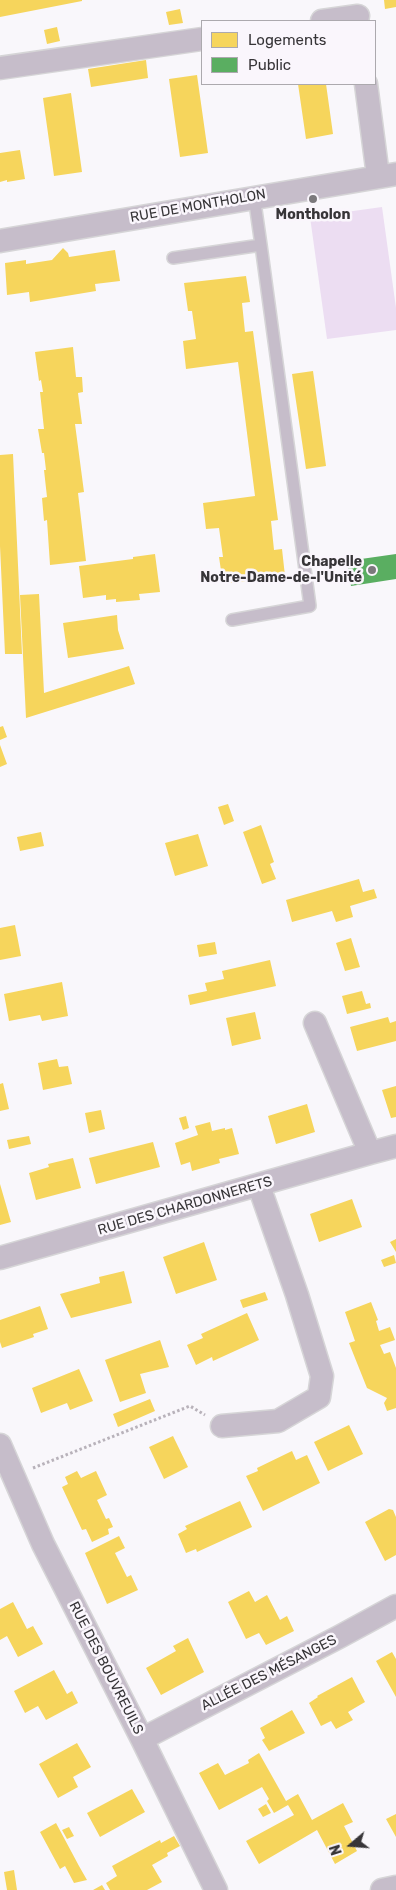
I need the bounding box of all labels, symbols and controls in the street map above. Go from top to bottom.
legend [201,20,376,85]
text: Logements [248,31,326,49]
text: Public [248,56,291,74]
street label: RUE DE MONTHOLON [129,186,267,226]
marker: Montholon [307,193,319,205]
place label: Montholon [276,207,350,223]
place label: Chapelle Notre-Dame-de-l'Unité [200,554,362,586]
marker: Chapelle Notre-Dame-de-l'Unité [366,564,378,576]
street label: RUE DES CHARDONNERETS [96,1173,274,1239]
street label: RUE DES BOUVREUILS [65,1599,147,1737]
street label: ALLÉE DES MÉSANGES [198,1632,340,1714]
north arrow [326,1820,376,1870]
text: N [327,1842,346,1857]

